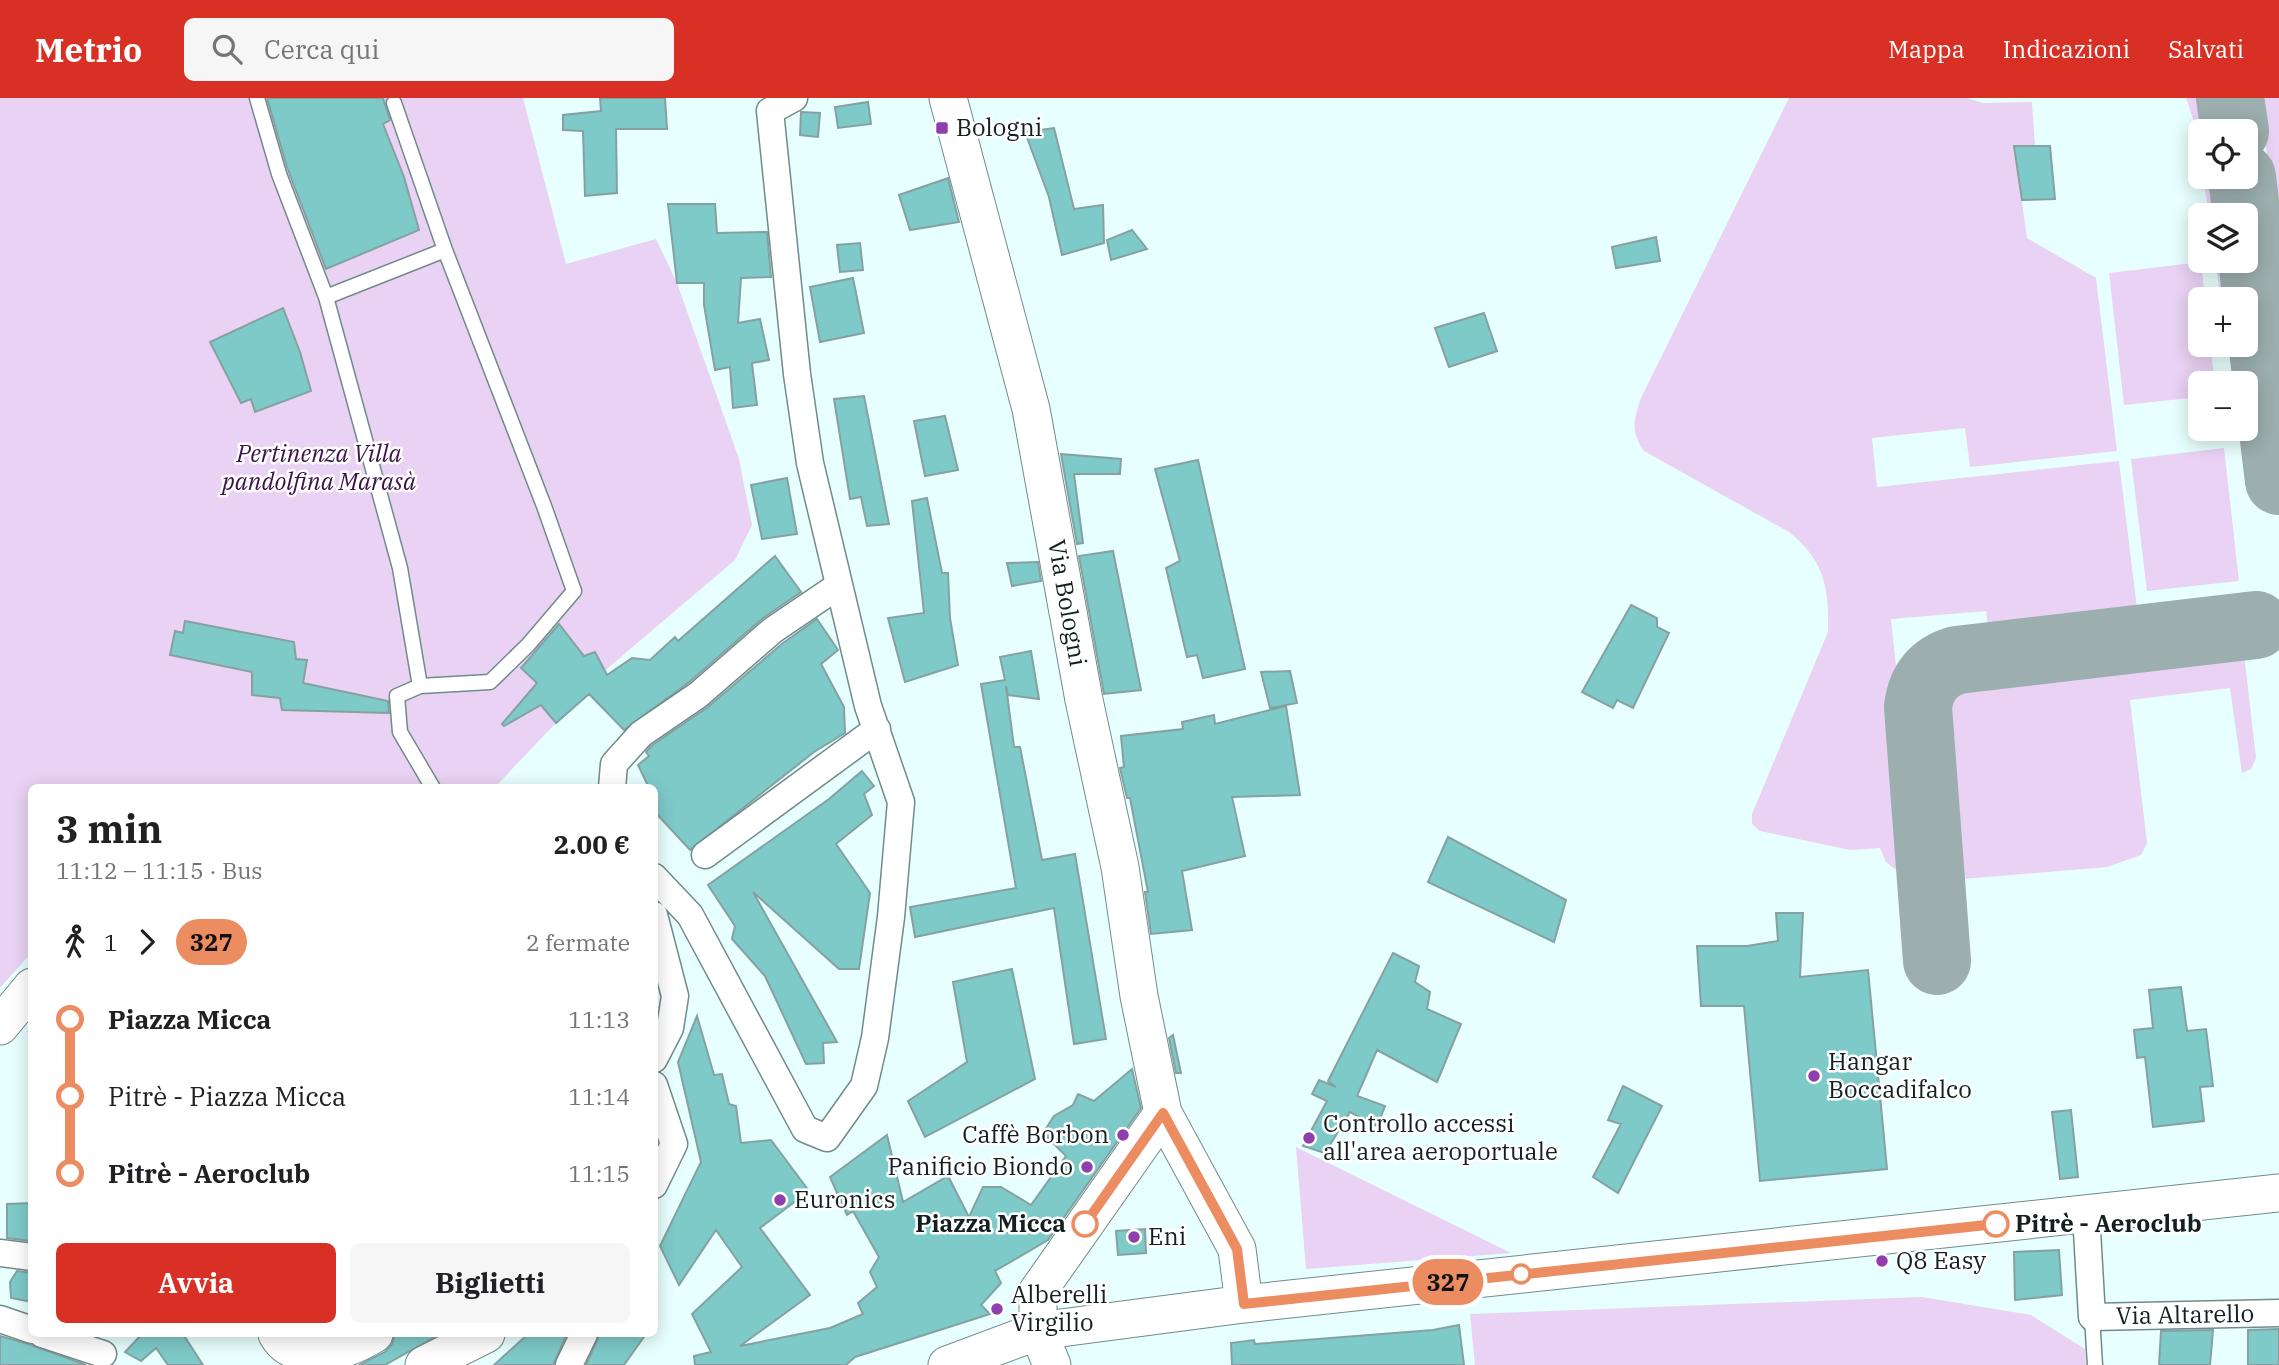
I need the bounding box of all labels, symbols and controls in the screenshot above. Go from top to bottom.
search box [184,18,674,81]
text: Metrio [35,28,142,71]
icon: search [208,30,246,68]
text: Cerca qui [264,32,380,66]
text: Mappa [1888,33,1965,65]
text: Indicazioni [2003,33,2130,65]
text: Salvati [2168,33,2244,65]
place label: Bologni [956,111,1042,143]
map controls [2188,119,2258,441]
button: locate [2188,119,2258,189]
marker: Bologni [934,120,950,136]
button: layers [2188,203,2258,273]
button: + [2188,287,2258,357]
button: − [2188,371,2258,441]
park label: Pertinenza Villa pandolfina Marasà [219,437,416,497]
street label: Via Bologni [1041,537,1095,669]
text: 3 min [56,804,162,853]
text: 2.00 € [554,827,630,861]
text: 11:12 – 11:15 · Bus [56,855,263,885]
icon: walk [56,923,94,961]
icon: forward [128,923,166,961]
text: 327 [190,926,233,958]
text: 1 [104,927,118,957]
text: 2 fermate [526,927,630,957]
text: Piazza Micca [108,1002,271,1036]
text: 11:13 [568,1004,630,1034]
place label: Hangar Boccadifalco [1828,1045,1972,1105]
marker: Hangar Boccadifalco [1806,1068,1822,1084]
text: Pitrè - Piazza Micca [108,1079,346,1113]
text: 11:14 [568,1081,630,1111]
place label: Controllo accessi all'area aeroportuale [1323,1107,1558,1167]
place label: Caffè Borbon [962,1118,1109,1150]
marker: Caffè Borbon [1115,1127,1131,1143]
marker: Controllo accessi all'area aeroportuale [1301,1130,1317,1146]
place label: Panificio Biondo [887,1150,1073,1182]
text: Pitrè - Aeroclub [108,1156,310,1190]
text: 11:15 [568,1158,630,1188]
marker: Panificio Biondo [1079,1159,1095,1175]
place label: Euronics [794,1183,895,1215]
marker: Euronics [772,1192,788,1208]
place label: Piazza Micca [915,1207,1066,1239]
place label: Pitrè - Aeroclub [2015,1207,2202,1239]
marker: Piazza Micca [1072,1211,1098,1237]
marker: Pitrè - Aeroclub [1983,1211,2009,1237]
place label: Eni [1148,1220,1186,1252]
marker: Eni [1126,1229,1142,1245]
button: Avvia [56,1243,336,1323]
button: Biglietti [350,1243,630,1323]
place label: Q8 Easy [1896,1244,1986,1276]
marker: Q8 Easy [1874,1253,1890,1269]
line badge: 327 [1408,1259,1488,1305]
unlabelled marker [1511,1264,1531,1284]
text: 327 [1426,1266,1470,1298]
place label: Alberelli Virgilio [1011,1278,1107,1338]
street label: Via Altarello [2116,1297,2254,1331]
marker: Alberelli Virgilio [989,1301,1005,1317]

